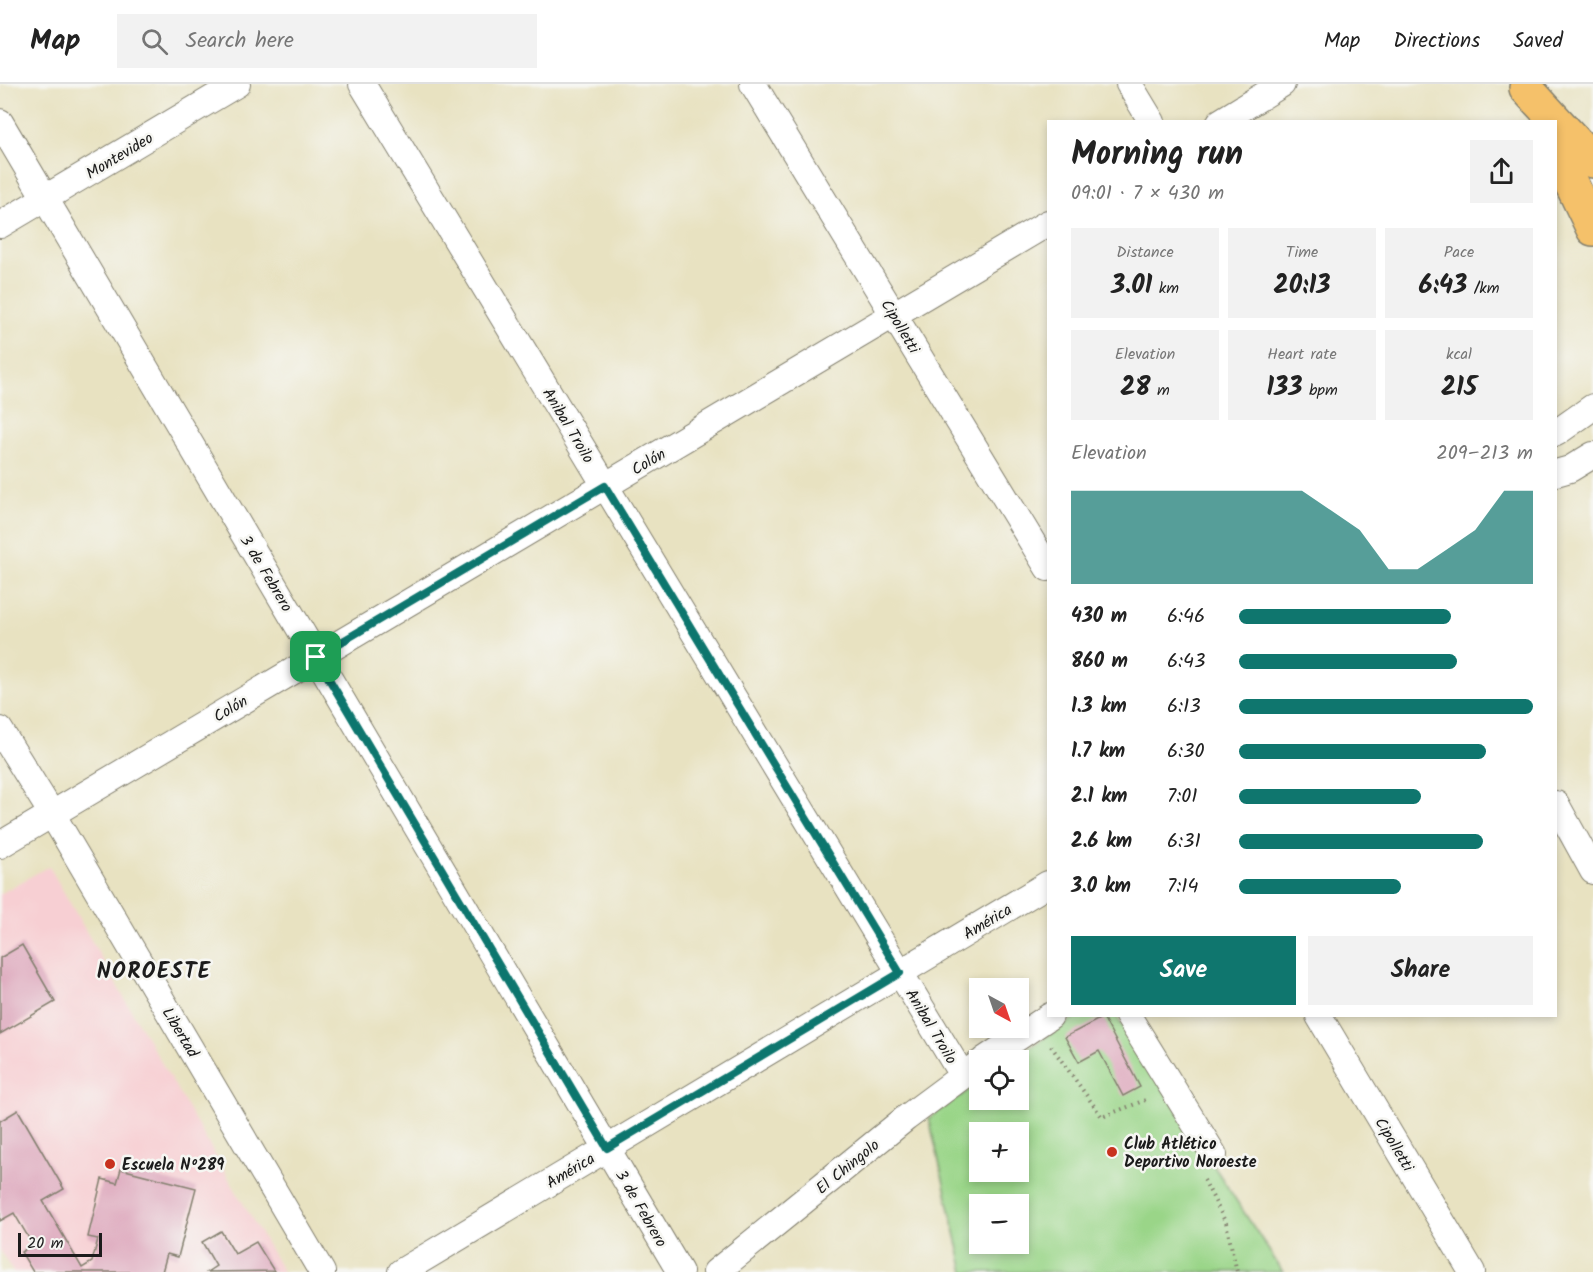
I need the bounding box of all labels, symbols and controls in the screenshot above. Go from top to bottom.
search box [117,14,537,68]
text: Map [30,19,81,64]
text: Search here [186,24,294,59]
icon: search [138,25,171,58]
text: Map [1324,25,1360,58]
text: Directions [1393,25,1480,58]
text: Saved [1513,25,1563,58]
street label: Montevideo [81,126,158,186]
text: Morning run [1071,129,1243,182]
button: share [1470,140,1533,203]
text: 09:01 · 7 × 430 m [1071,178,1224,210]
text: Distance [1116,240,1174,265]
text: Time [1286,240,1318,265]
text: Pace [1444,240,1474,265]
text: 3.01 [1111,265,1152,307]
text: 20:13 [1274,265,1330,307]
text: 6:43 [1418,265,1467,307]
text: km [1152,276,1179,301]
text: /km [1467,276,1500,301]
street label: Cipolletti [874,295,926,360]
text: Elevation [1115,342,1175,367]
text: Heart rate [1267,342,1337,367]
text: kcal [1446,342,1472,367]
text: 28 [1120,367,1151,409]
text: 133 [1266,367,1303,409]
text: 215 [1441,367,1477,409]
text: m [1151,378,1170,403]
text: bpm [1303,378,1338,403]
street label: Anibal Troilo [535,383,600,468]
text: Elevation [1071,438,1147,470]
text: 209–213 m [1436,438,1533,470]
street label: Colón [627,442,671,482]
street label: 3 de Febrero [233,530,299,617]
text: 430 m [1071,601,1127,633]
text: 6:46 [1167,601,1205,633]
pin [290,631,341,682]
icon: arrive [299,640,332,673]
text: 860 m [1071,646,1128,678]
text: 6:43 [1167,646,1205,678]
street label: Colón [209,689,253,729]
text: 1.3 km [1071,691,1127,723]
text: 6:13 [1167,691,1201,723]
text: 1.7 km [1071,736,1125,768]
text: 6:30 [1167,736,1204,768]
text: 2.1 km [1071,781,1127,813]
text: 7:01 [1167,781,1197,813]
text: 2.6 km [1071,826,1132,858]
text: 6:31 [1167,826,1201,858]
text: 3.0 km [1071,871,1131,903]
text: 7:14 [1167,871,1198,903]
street label: América [959,898,1017,947]
button: Save [1071,936,1296,1005]
button: Share [1308,936,1533,1005]
district label: NOROESTE [97,955,211,990]
north arrow [969,978,1029,1038]
map controls [969,978,1029,1254]
street label: Anibal Troilo [898,984,963,1069]
street label: Libertad [155,1003,205,1064]
button: locate [969,1050,1029,1110]
street label: Cipolletti [1368,1113,1420,1178]
button: + [969,1122,1029,1182]
place label: Club Atlético Deportivo Noroeste [1124,1132,1257,1175]
street label: El Chingolo [810,1133,885,1201]
marker: Club Atlético Deportivo Noroeste [1105,1145,1119,1159]
street label: América [542,1147,600,1196]
place label: Escuela Nº289 [122,1153,224,1178]
marker: Escuela Nº289 [103,1157,117,1171]
street label: 3 de Febrero [608,1165,673,1252]
button: − [969,1194,1029,1254]
scale bar [18,1230,102,1258]
text: 20 m [27,1231,63,1256]

